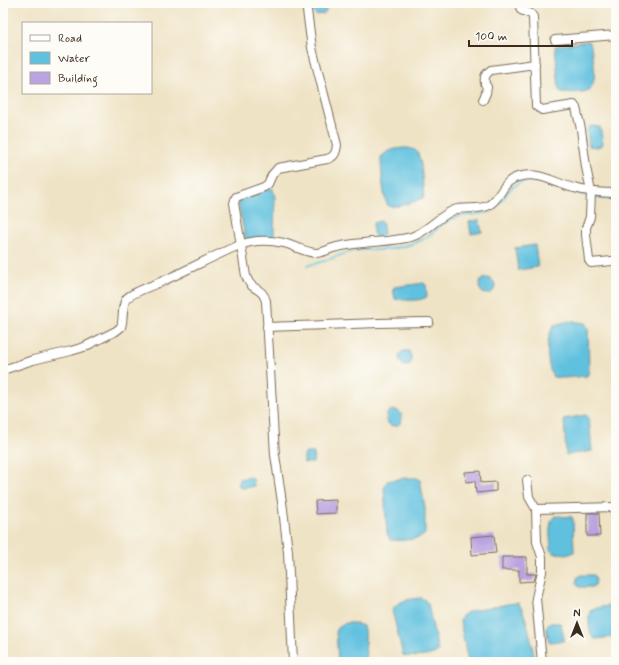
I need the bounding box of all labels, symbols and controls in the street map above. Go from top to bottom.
legend [22,22,152,94]
scale bar [469,22,572,48]
text: 100 m [475,29,507,45]
text: Road [58,31,82,47]
text: Water [58,51,90,67]
text: Building [58,71,98,88]
north arrow [557,603,597,643]
text: N [573,607,581,621]

